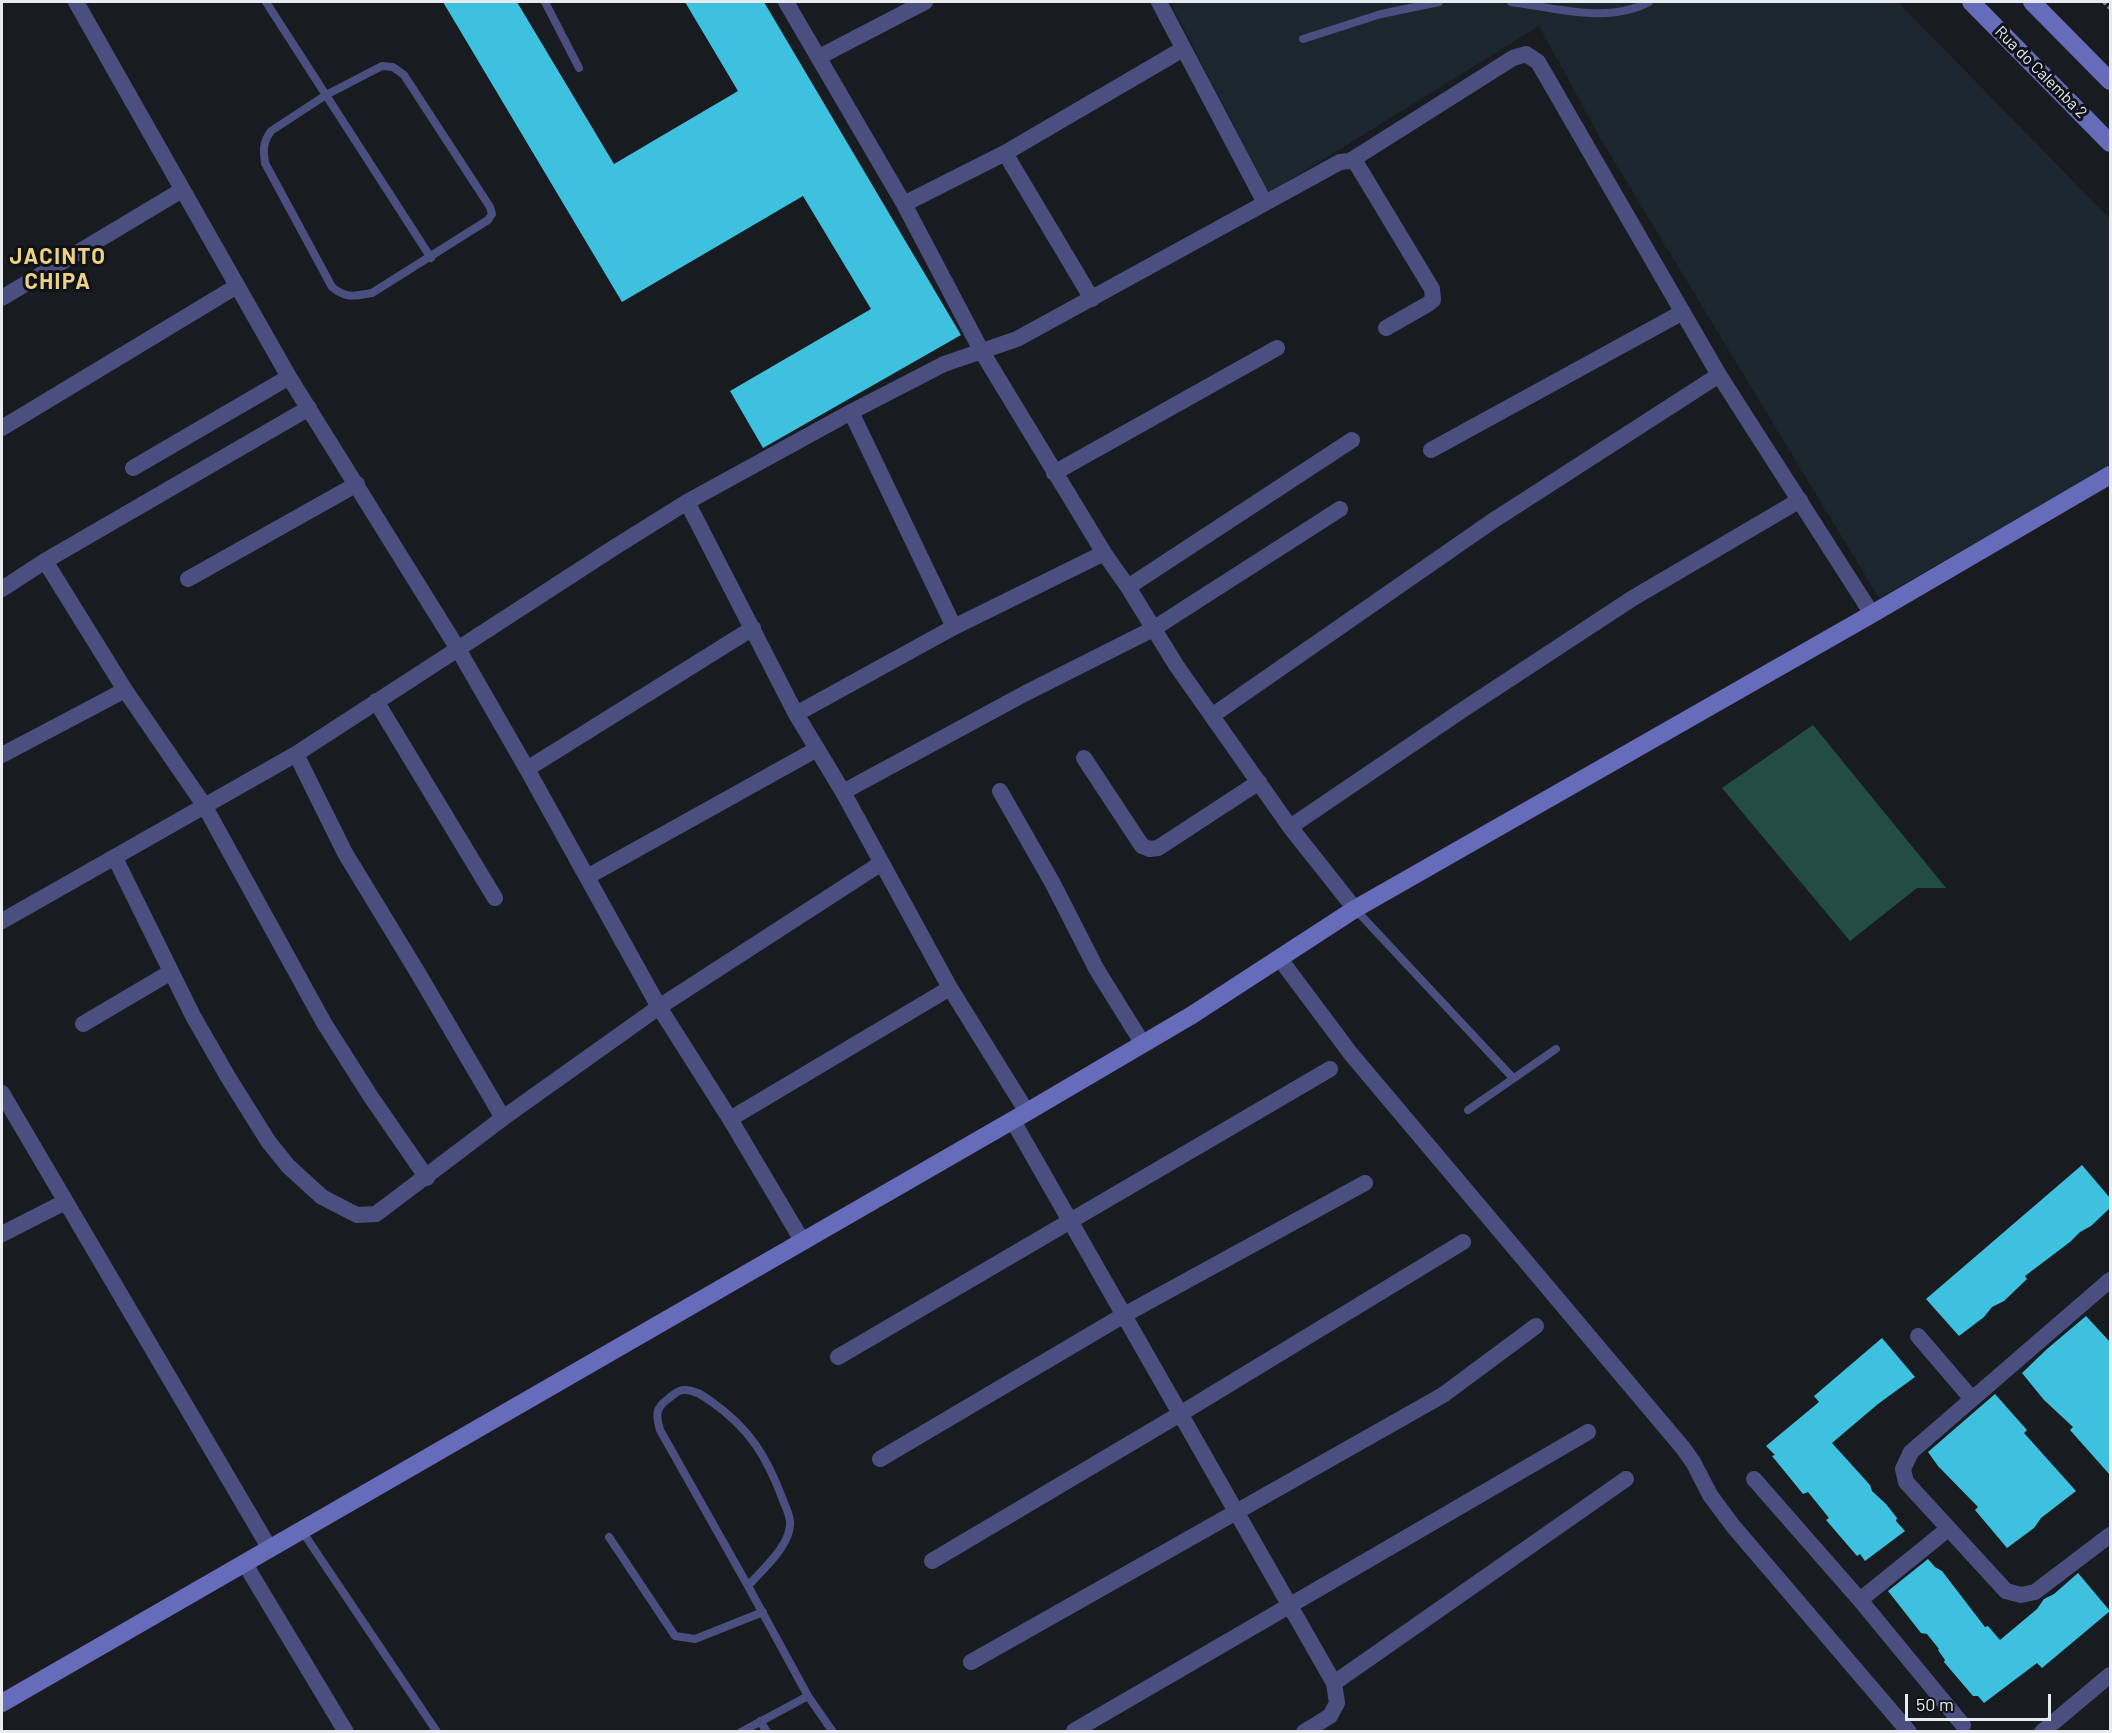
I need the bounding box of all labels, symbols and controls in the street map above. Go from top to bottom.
street label: Rua do Calemba 2 [1991,22,2091,122]
district label: JACINTO CHIPA [10,244,106,296]
scale bar [1908,1682,2054,1720]
text: 50 m [1916,1693,1954,1715]

